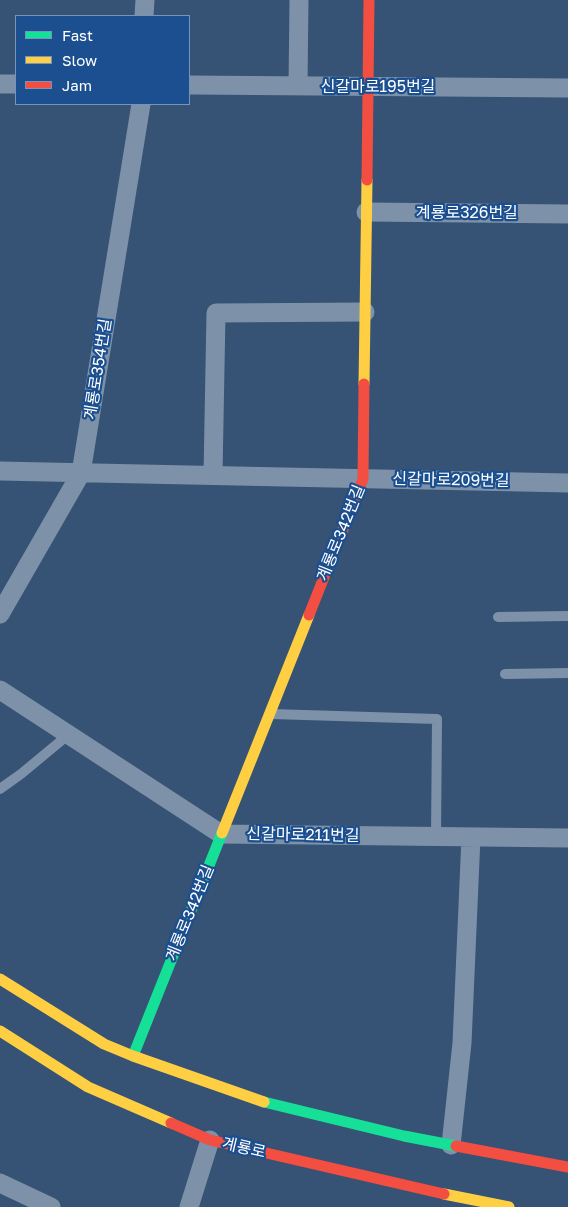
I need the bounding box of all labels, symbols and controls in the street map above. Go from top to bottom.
legend [15,15,190,105]
text: Fast [62,26,93,44]
text: Slow [62,51,97,69]
text: Jam [62,76,92,94]
street label: 신갈마로195번길 [320,77,436,97]
street label: 계룡로326번길 [416,203,518,223]
street label: 계룡로354번길 [81,317,115,421]
street label: 신갈마로209번길 [392,469,510,491]
street label: 계룡로342번길 [313,482,369,584]
street label: 신갈마로211번길 [246,824,360,846]
street label: 계룡로342번길 [162,862,218,964]
street label: 계룡로 [220,1134,268,1162]

